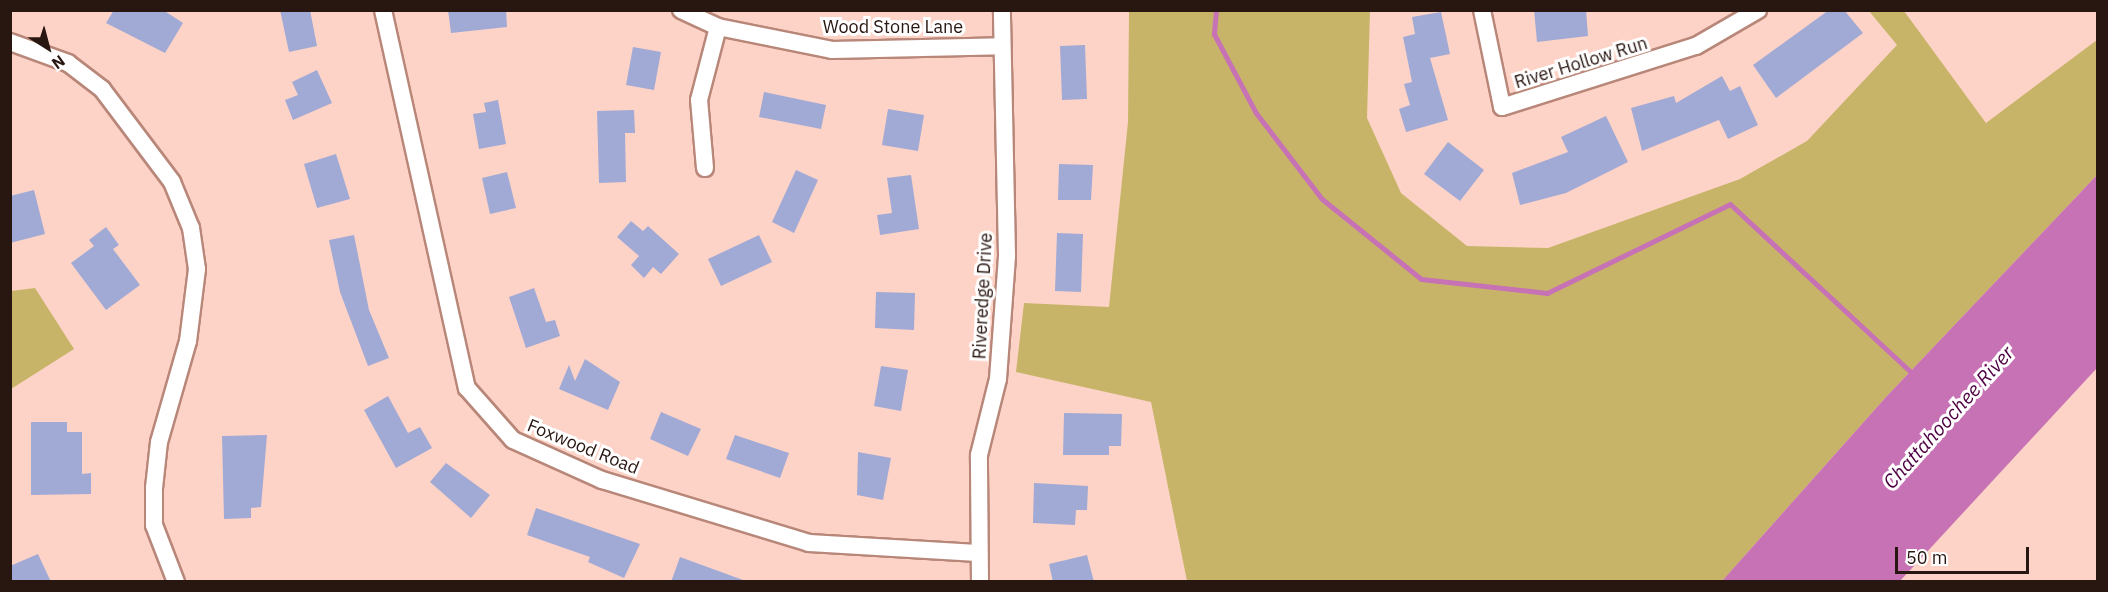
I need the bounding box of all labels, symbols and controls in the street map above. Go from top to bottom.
street label: Wood Stone Lane [823,16,963,38]
north arrow [18,18,78,78]
street label: River Hollow Run [1512,32,1650,94]
text: N [48,51,69,74]
street label: Riveredge Drive [969,232,997,360]
water label: Chattahoochee River [1878,341,2018,493]
street label: Foxwood Road [524,415,642,479]
scale bar [1898,535,2032,573]
text: 50 m [1906,546,1948,569]

